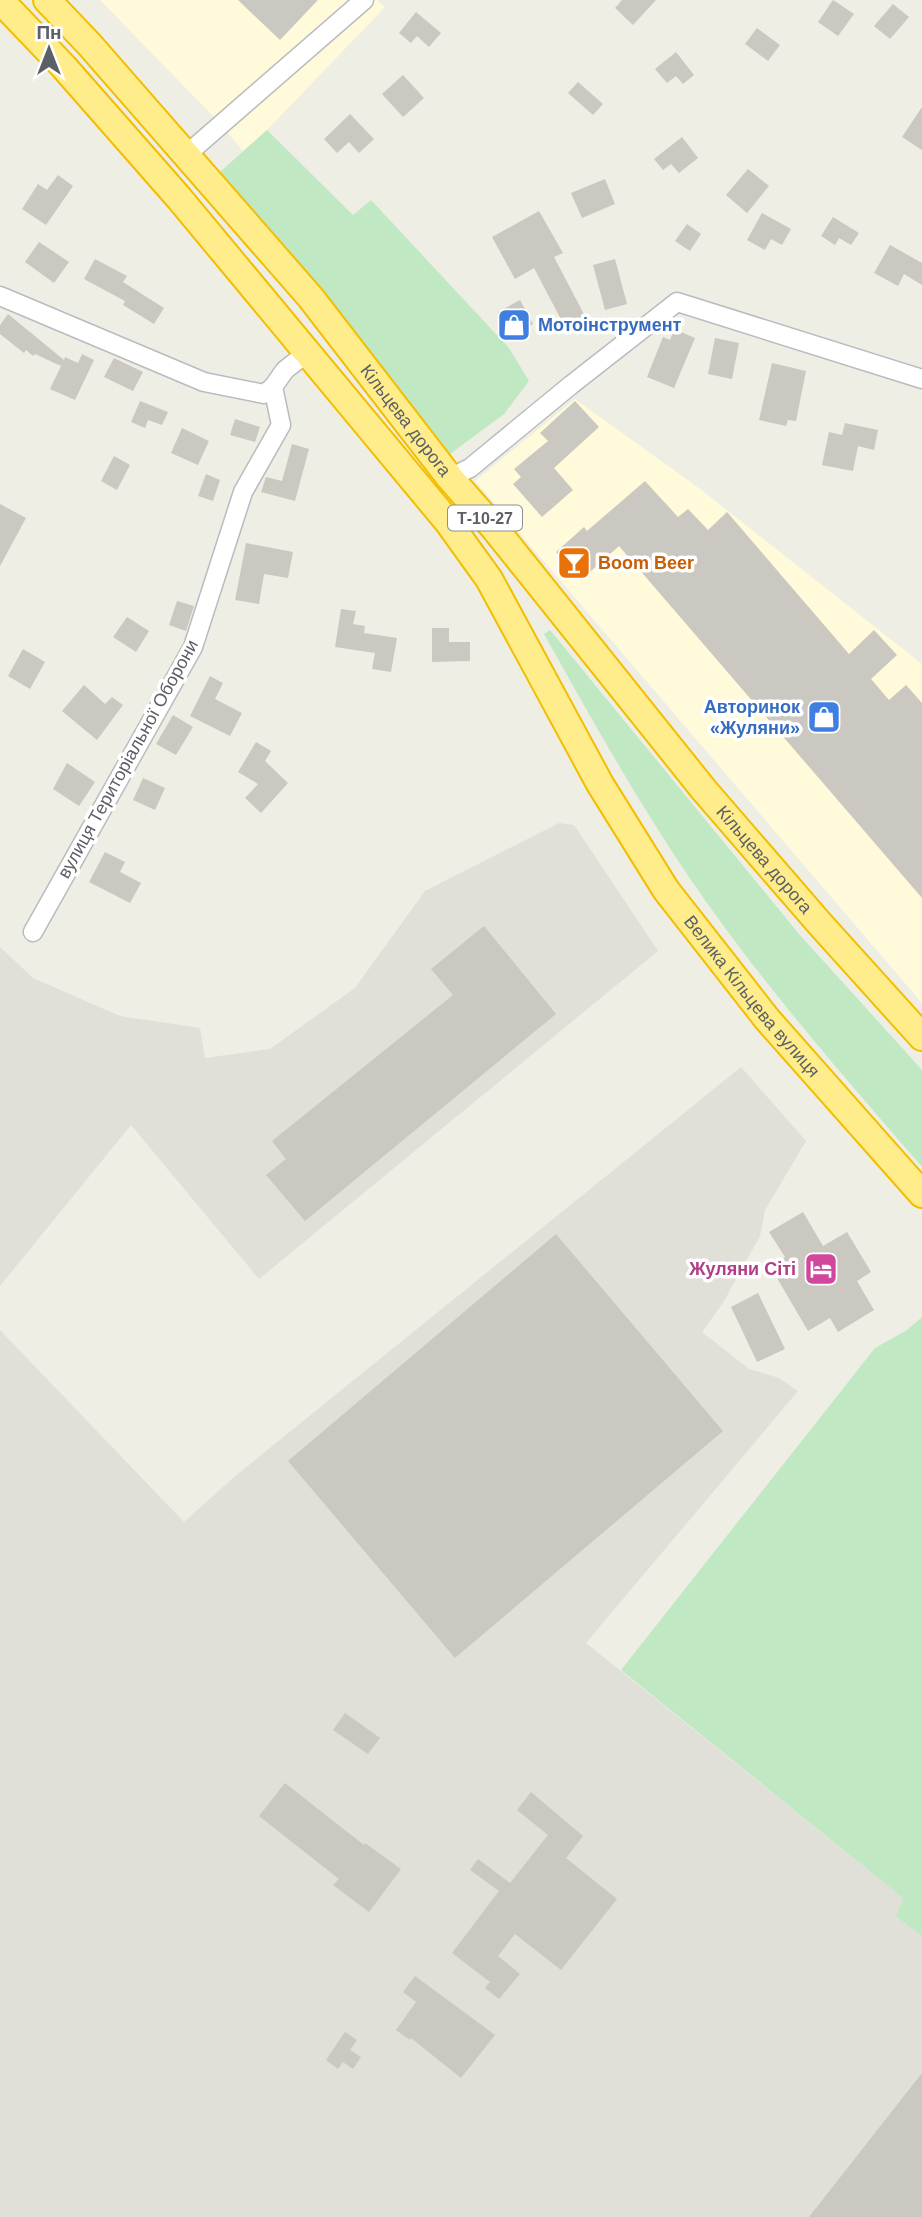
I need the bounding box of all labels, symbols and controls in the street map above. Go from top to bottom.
north arrow [14,14,84,84]
text: Пн [36,22,62,43]
shop icon: Мотоінструмент [495,306,533,344]
place label: Мотоінструмент [538,315,682,335]
street label: Кільцева дорога [356,361,456,481]
road number: Т-10-27 [448,505,522,530]
bar icon: Boom Beer [555,544,593,582]
place label: Boom Beer [598,553,694,573]
street label: вулиця Територіальної Оборони [54,636,202,882]
place label: Авторинок «Жуляни» [704,697,801,738]
shop icon: Авторинок «Жуляни» [805,698,843,736]
street label: Кільцева дорога [712,802,817,918]
street label: Велика Кільцева вулиця [680,912,824,1081]
hotel icon: Жуляни Сіті [802,1250,840,1288]
place label: Жуляни Сіті [688,1259,796,1279]

